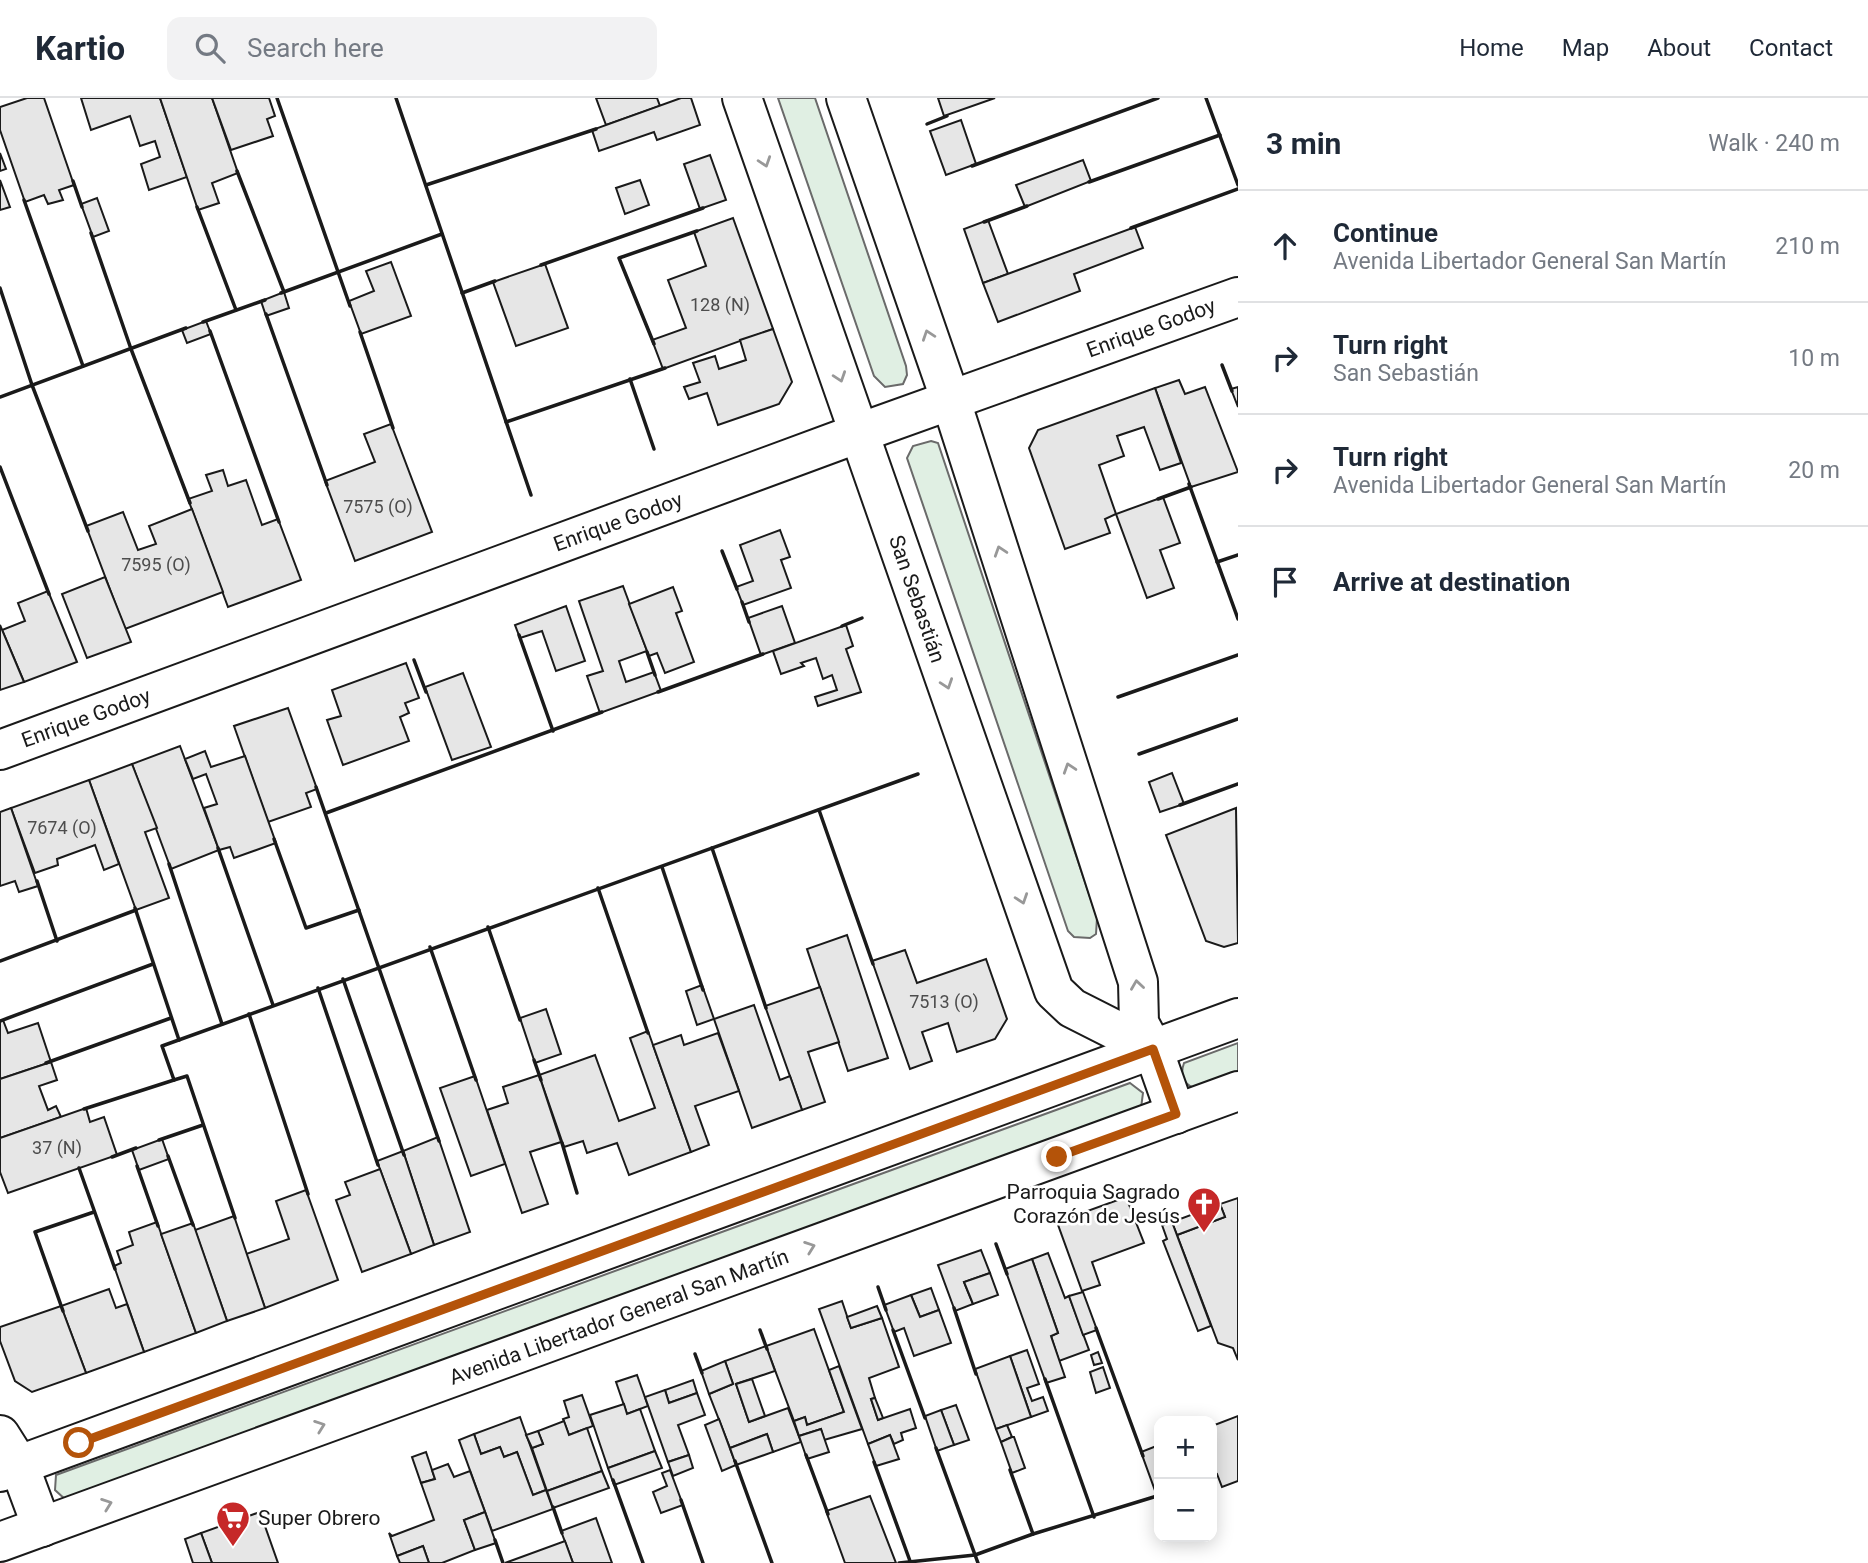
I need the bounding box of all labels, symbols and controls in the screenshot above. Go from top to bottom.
search box [167,17,657,80]
text: Kartio [35,29,125,68]
icon: search [191,29,229,67]
text: Search here [247,33,384,63]
text: Home [1459,34,1524,62]
text: Map [1562,34,1609,62]
text: About [1647,34,1711,62]
text: Contact [1749,34,1833,62]
text: 3 min [1266,126,1341,161]
text: Walk · 240 m [1708,130,1840,157]
one-way arrow [756,156,770,168]
text: Continue [1333,218,1438,248]
icon: ahead [1266,227,1304,265]
text: 210 m [1775,233,1840,260]
text: Avenida Libertador General San Martín [1333,248,1727,275]
house number: 128 (N) [690,294,750,316]
street label: Enrique Godoy [1083,294,1219,362]
one-way arrow [922,329,936,342]
text: Turn right [1333,330,1448,360]
icon: right [1266,339,1304,377]
text: 10 m [1788,345,1840,372]
text: San Sebastián [1333,360,1479,387]
one-way arrow [832,371,846,383]
text: Turn right [1333,442,1448,472]
icon: right [1266,451,1304,489]
text: 20 m [1788,457,1840,484]
text: Avenida Libertador General San Martín [1333,472,1727,499]
street label: Enrique Godoy [550,488,686,556]
house number: 7575 (O) [343,496,413,518]
street label: San Sebastián [884,532,950,666]
one-way arrow [993,545,1008,557]
house number: 7595 (O) [121,554,191,576]
icon: arrive [1266,563,1304,601]
text: Arrive at destination [1333,567,1570,597]
one-way arrow [939,678,953,690]
street label: Enrique Godoy [18,684,154,752]
one-way arrow [1063,762,1077,774]
house number: 7674 (O) [27,817,97,839]
one-way arrow [1014,893,1028,905]
one-way arrow [1129,979,1144,991]
house number: 7513 (O) [909,991,979,1013]
house number: 37 (N) [32,1137,82,1159]
route end [1041,1141,1072,1172]
place label: Parroquia Sagrado Corazón de Jesús [1007,1180,1180,1228]
church icon: Parroquia Sagrado Corazón de Jesús [1185,1185,1223,1234]
one-way arrow [804,1241,816,1255]
street label: Avenida Libertador General San Martín [446,1244,792,1390]
map controls [1154,1416,1217,1542]
button: + [1154,1416,1217,1479]
one-way arrow [314,1420,326,1434]
route start [63,1427,94,1458]
button: − [1154,1479,1217,1542]
one-way arrow [100,1498,112,1512]
supermarket icon: Super Obrero [214,1499,252,1548]
place label: Super Obrero [258,1506,381,1530]

